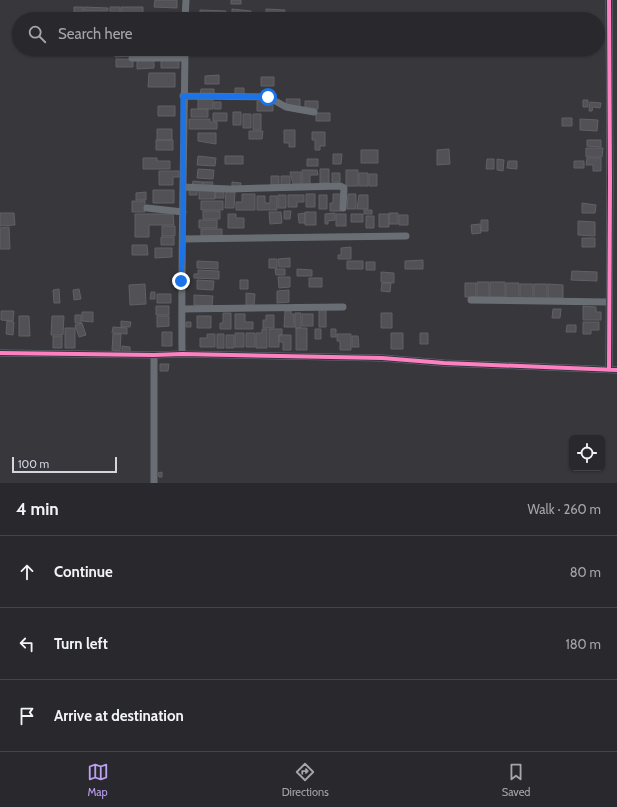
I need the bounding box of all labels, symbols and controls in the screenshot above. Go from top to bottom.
search box [12,12,605,56]
icon: search [26,23,48,45]
text: Search here [58,25,133,43]
route start [259,88,277,106]
route end [172,272,190,290]
map controls [569,435,605,471]
button: locate [569,435,605,471]
scale bar [12,455,117,474]
text: 100 m [18,457,49,471]
text: 4 min [16,499,59,519]
text: Walk · 260 m [528,501,601,517]
icon: ahead [16,561,38,583]
text: Continue [54,563,113,581]
text: 80 m [570,564,601,580]
icon: left [16,633,38,655]
text: Turn left [54,635,108,653]
text: 180 m [565,636,601,652]
icon: arrive [16,705,38,727]
text: Arrive at destination [54,707,184,725]
tab: Map [87,761,109,799]
tab: Directions [282,761,329,799]
tab: Saved [502,761,530,799]

